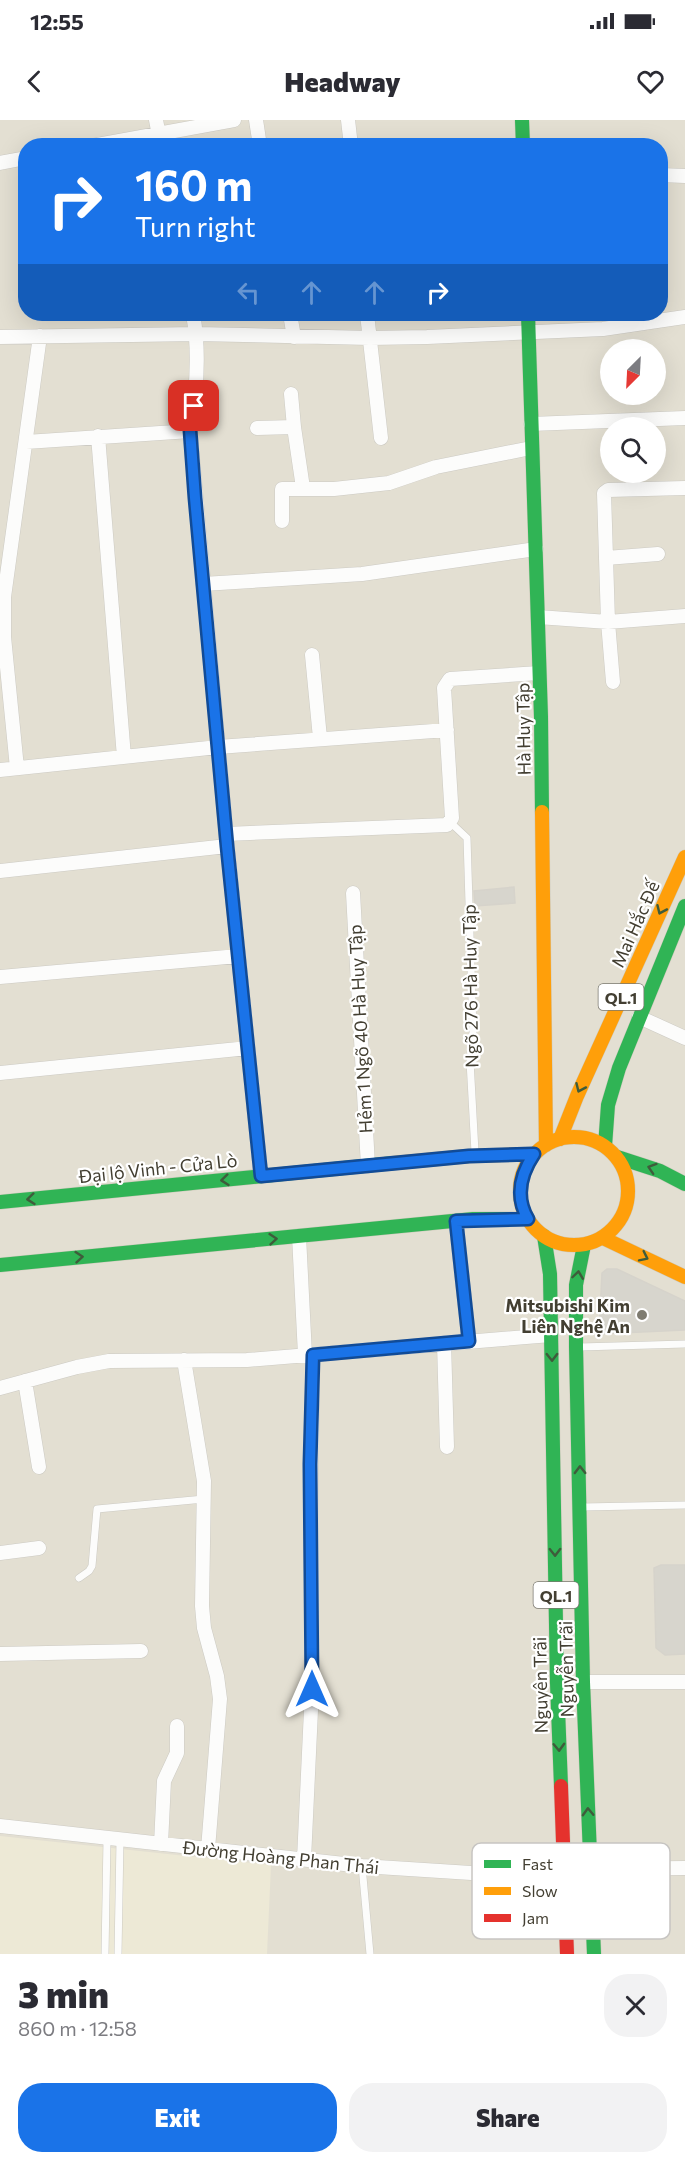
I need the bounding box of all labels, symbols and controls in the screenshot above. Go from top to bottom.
text: 12:55 [30,8,84,35]
icon: back [18,65,51,98]
text: Headway [284,65,401,98]
icon: heart [634,65,667,98]
text: 160 m [135,158,253,210]
icon: right [36,162,114,240]
text: Turn right [135,210,255,243]
icon: left [232,276,265,309]
icon: ahead [295,276,328,309]
icon: ahead [358,276,391,309]
icon: right [421,276,454,309]
north arrow [600,339,666,405]
map controls [600,339,666,483]
pin [168,380,219,431]
icon: arrive [177,389,210,422]
button: search [600,417,666,483]
street label: Hà Huy Tập [511,683,535,775]
street label: Mai Hắc Đế [606,876,664,971]
one-way arrow [656,903,668,914]
street label: Ngõ 276 Hà Huy Tập [458,904,482,1068]
street label: Hẻm 1 Ngõ 40 Hà Huy Tập [344,924,376,1134]
road number: QL.1 [598,984,644,1010]
one-way arrow [576,1081,588,1092]
street label: Đại lộ Vinh - Cửa Lò [77,1149,238,1187]
one-way arrow [647,1163,658,1176]
one-way arrow [220,1173,229,1186]
one-way arrow [26,1192,35,1205]
one-way arrow [269,1233,278,1246]
one-way arrow [638,1250,649,1262]
one-way arrow [75,1251,84,1264]
one-way arrow [571,1270,583,1279]
place label: Mitsubishi Kim Liên Nghệ An [505,1294,630,1337]
marker: Mitsubishi Kim Liên Nghệ An [635,1308,649,1322]
one-way arrow [546,1353,558,1362]
one-way arrow [574,1465,586,1474]
one-way arrow [548,1547,561,1556]
road number: QL.1 [534,1582,578,1608]
street label: Nguyễn Trãi [554,1620,578,1718]
street label: Nguyên Trãi [528,1636,552,1734]
position arrow [280,1657,344,1721]
one-way arrow [553,1742,566,1751]
one-way arrow [582,1807,595,1816]
street label: Đường Hoàng Phan Thái [181,1836,380,1878]
legend [472,1843,670,1939]
text: Fast [522,1854,553,1873]
text: Slow [522,1881,558,1900]
text: Jam [522,1908,549,1927]
text: 3 min [18,1971,109,2015]
button: close [604,1974,667,2037]
text: 860 m · 12:58 [18,2016,137,2040]
button: Exit [18,2083,337,2152]
button: Share [349,2083,667,2152]

